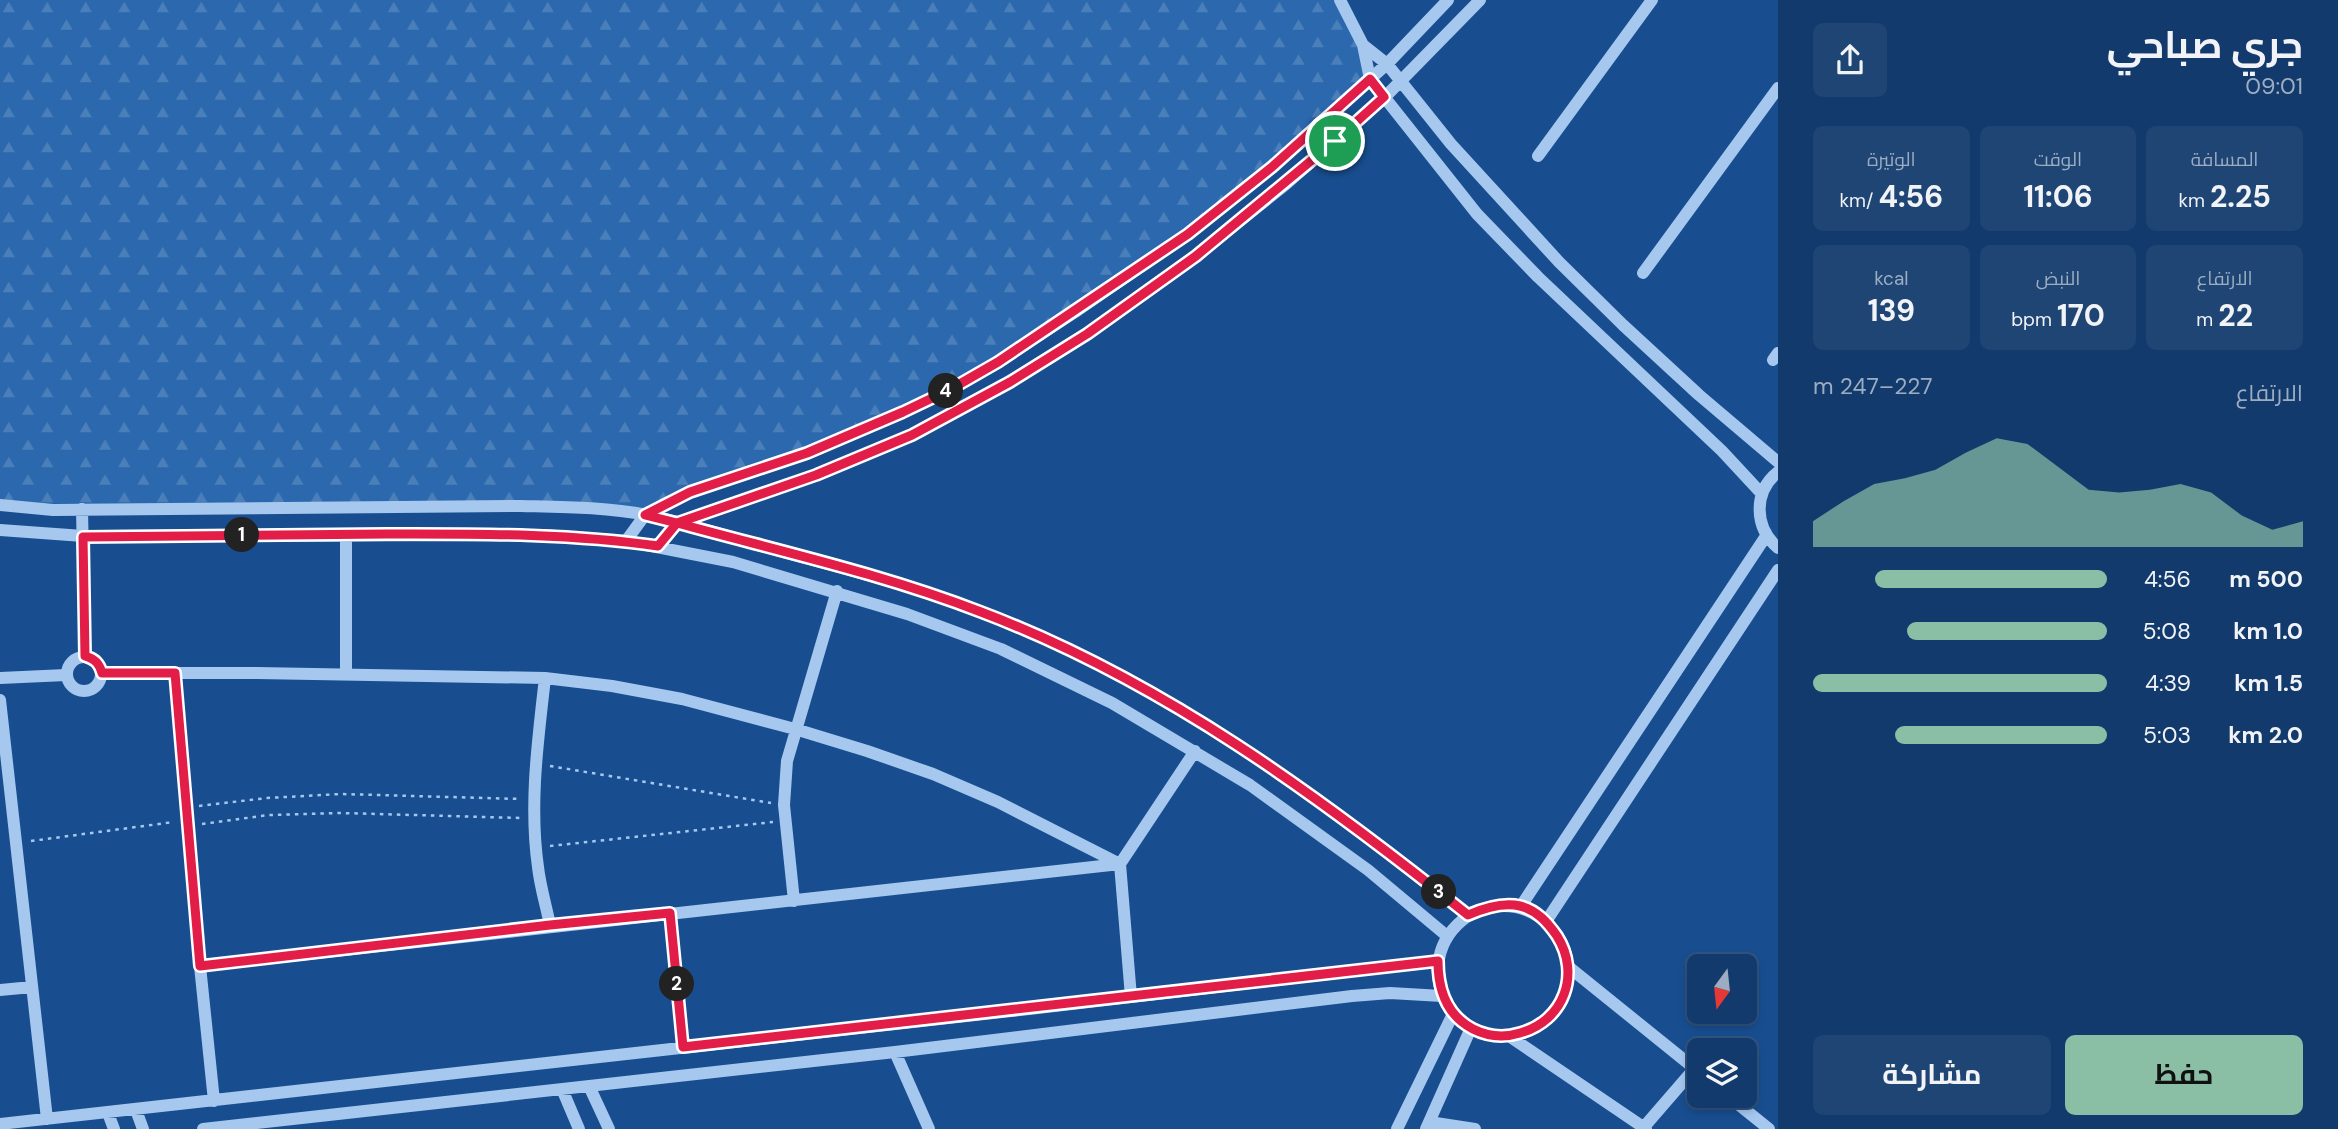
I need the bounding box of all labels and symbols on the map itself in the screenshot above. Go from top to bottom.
pin [1305,111,1365,171]
pin: 4 [928,374,964,408]
pin: 1 [224,518,260,552]
pin: 3 [1422,874,1456,910]
north arrow [1687,954,1757,1024]
pin: 2 [660,967,694,1002]

